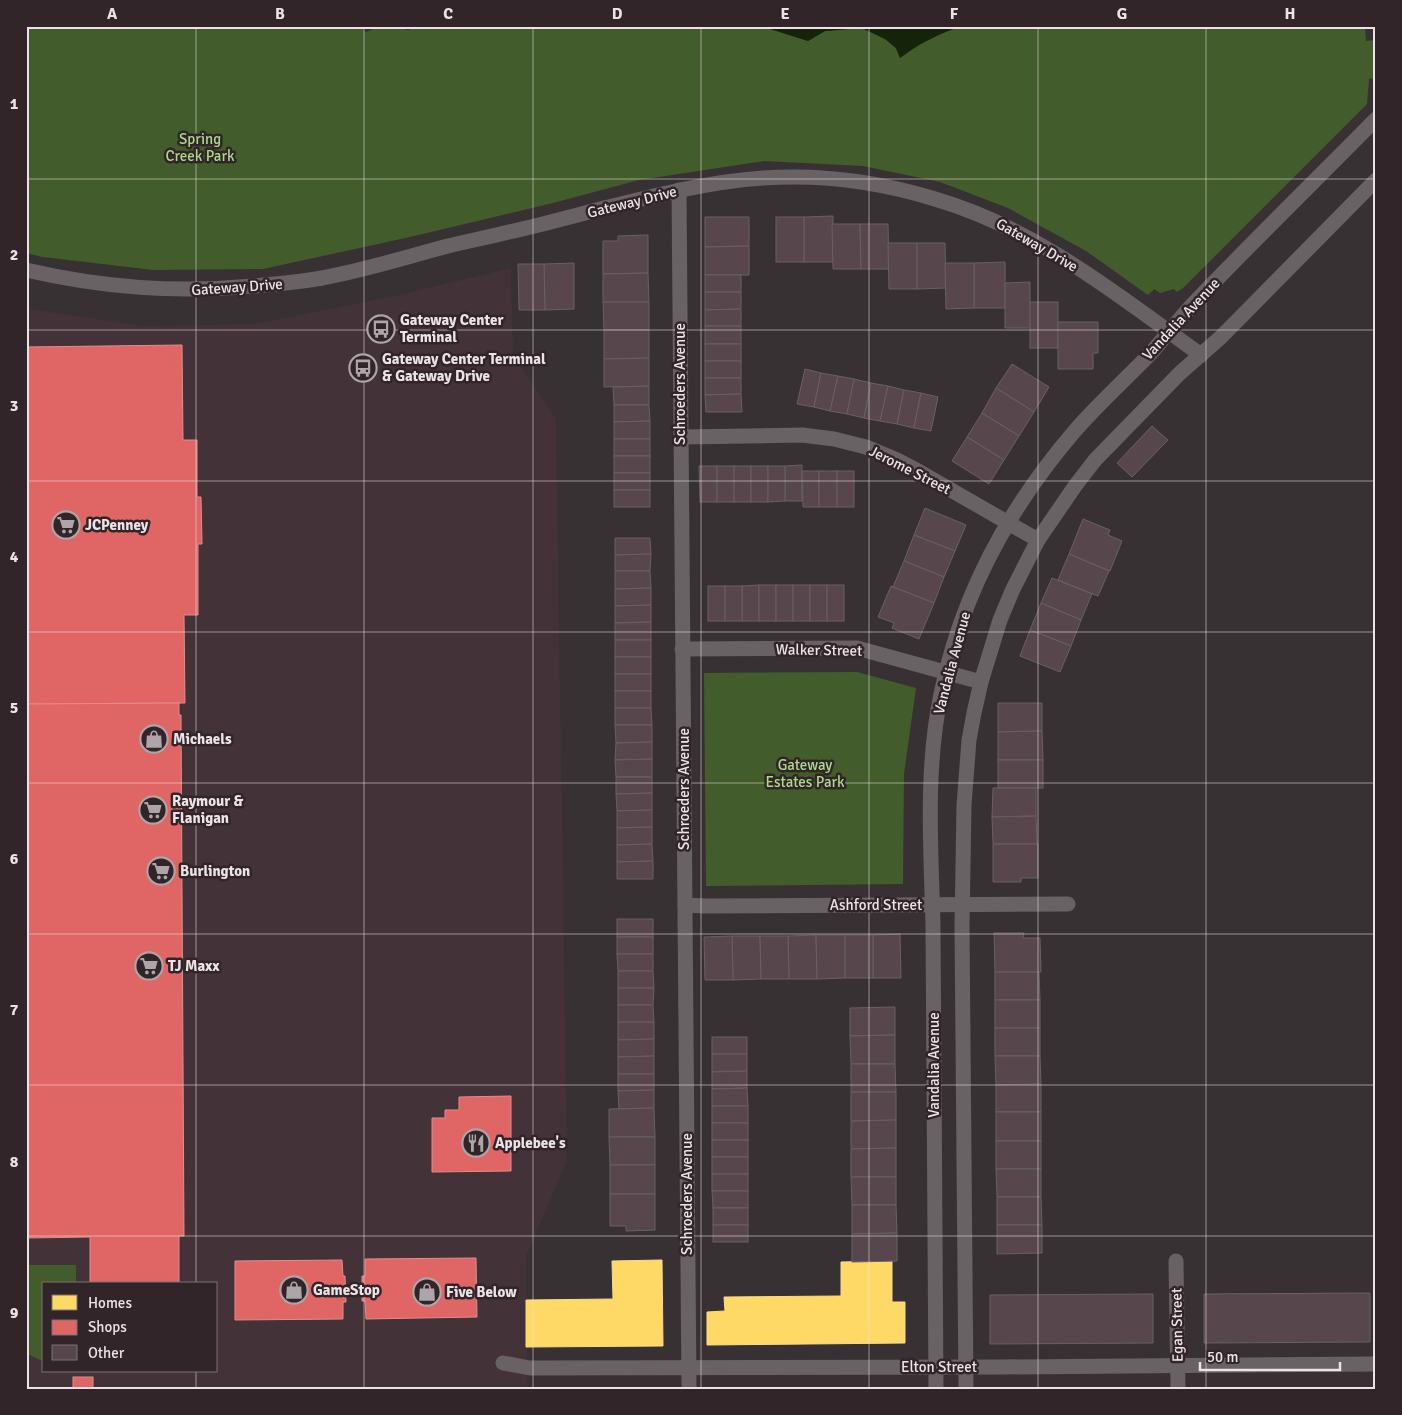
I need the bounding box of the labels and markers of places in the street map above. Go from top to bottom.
place label: Gateway Center Terminal [400,311,503,346]
bus stop icon: Gateway Center Terminal [366,314,396,344]
place label: Gateway Center Terminal & Gateway Drive [382,350,546,385]
bus stop icon: Gateway Center Terminal & Gateway Drive [348,353,378,383]
supermarket icon: JCPenney [51,510,81,540]
place label: JCPenney [85,516,149,534]
shop icon: Michaels [139,724,169,754]
place label: Michaels [173,730,232,748]
place label: Raymour & Flanigan [172,792,244,827]
supermarket icon: Raymour & Flanigan [138,795,168,825]
supermarket icon: Burlington [146,856,176,886]
place label: Burlington [180,862,250,880]
supermarket icon: TJ Maxx [134,951,164,981]
place label: TJ Maxx [168,957,220,975]
restaurant icon: Applebee's [461,1128,491,1158]
place label: Applebee's [495,1134,566,1152]
shop icon: GameStop [279,1275,309,1305]
shop icon: Five Below [412,1277,442,1307]
place label: GameStop [313,1281,380,1299]
place label: Five Below [446,1283,517,1301]

